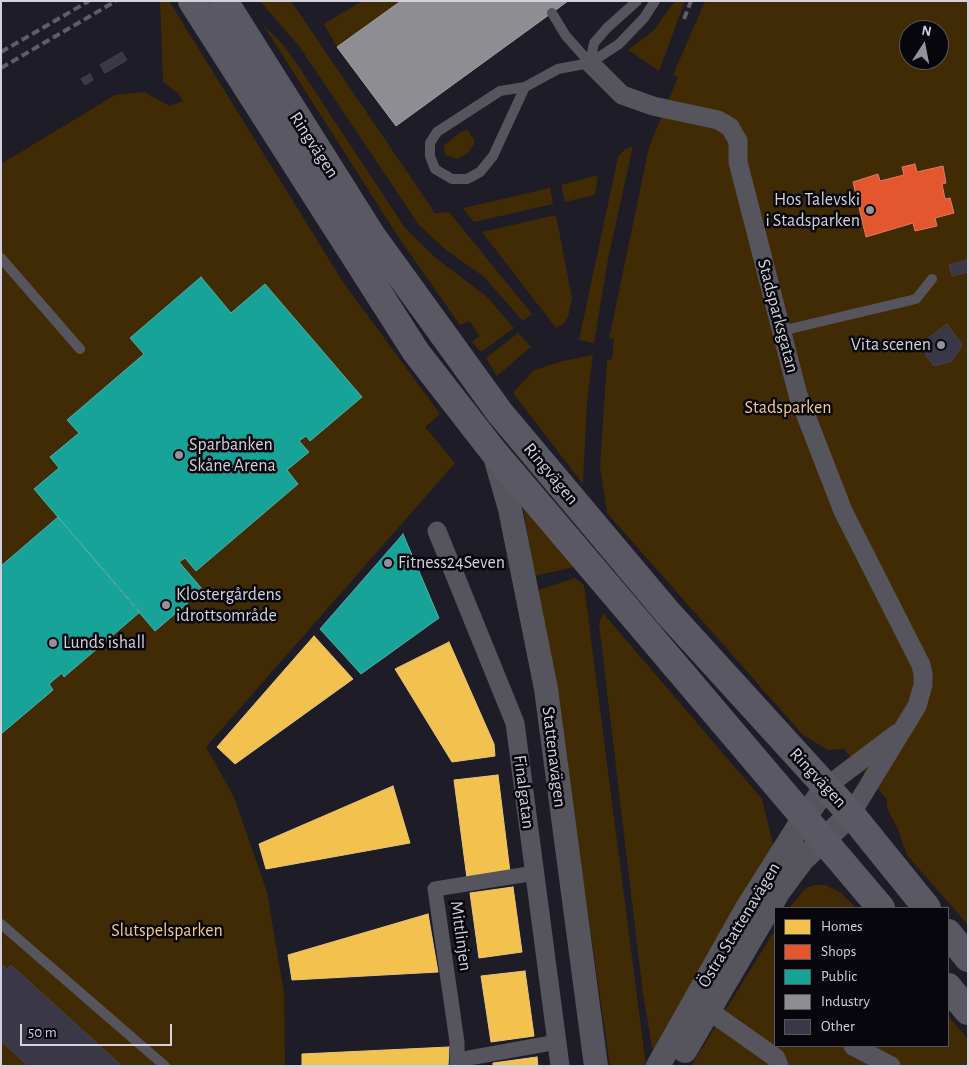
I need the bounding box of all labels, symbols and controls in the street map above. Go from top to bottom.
north arrow [899,20,949,70]
text: N [921,23,933,39]
street label: Ringvägen [285,108,343,182]
place label: Hos Talevski i Stadsparken [766,189,860,232]
marker: Hos Talevski i Stadsparken [864,204,876,216]
street label: Stadsparksgatan [752,257,804,375]
place label: Vita scenen [851,334,931,356]
marker: Vita scenen [935,339,947,351]
park label: Stadsparken [744,397,832,419]
place label: Sparbanken Skåne Arena [189,434,276,476]
street label: Ringvägen [519,439,583,509]
marker: Sparbanken Skåne Arena [173,449,185,461]
place label: Fitness24Seven [398,552,505,574]
marker: Fitness24Seven [382,557,394,569]
place label: Klostergårdens idrottsområde [176,584,281,626]
marker: Klostergårdens idrottsområde [160,599,172,611]
place label: Lunds ishall [63,632,145,654]
marker: Lunds ishall [47,637,59,649]
street label: Stattenavägen [537,705,571,809]
street label: Ringvägen [785,743,851,813]
street label: Finalgatan [509,754,539,830]
street label: Östra Stattenavägen [693,858,785,992]
street label: Mittlinjen [445,900,477,972]
legend [774,907,949,1047]
text: Homes [821,919,863,934]
park label: Slutspelsparken [111,920,223,942]
text: Shops [821,944,856,959]
text: Public [821,969,857,984]
text: Industry [821,994,870,1009]
scale bar [22,1014,175,1046]
text: Other [821,1019,855,1034]
text: 50 m [28,1025,57,1040]

